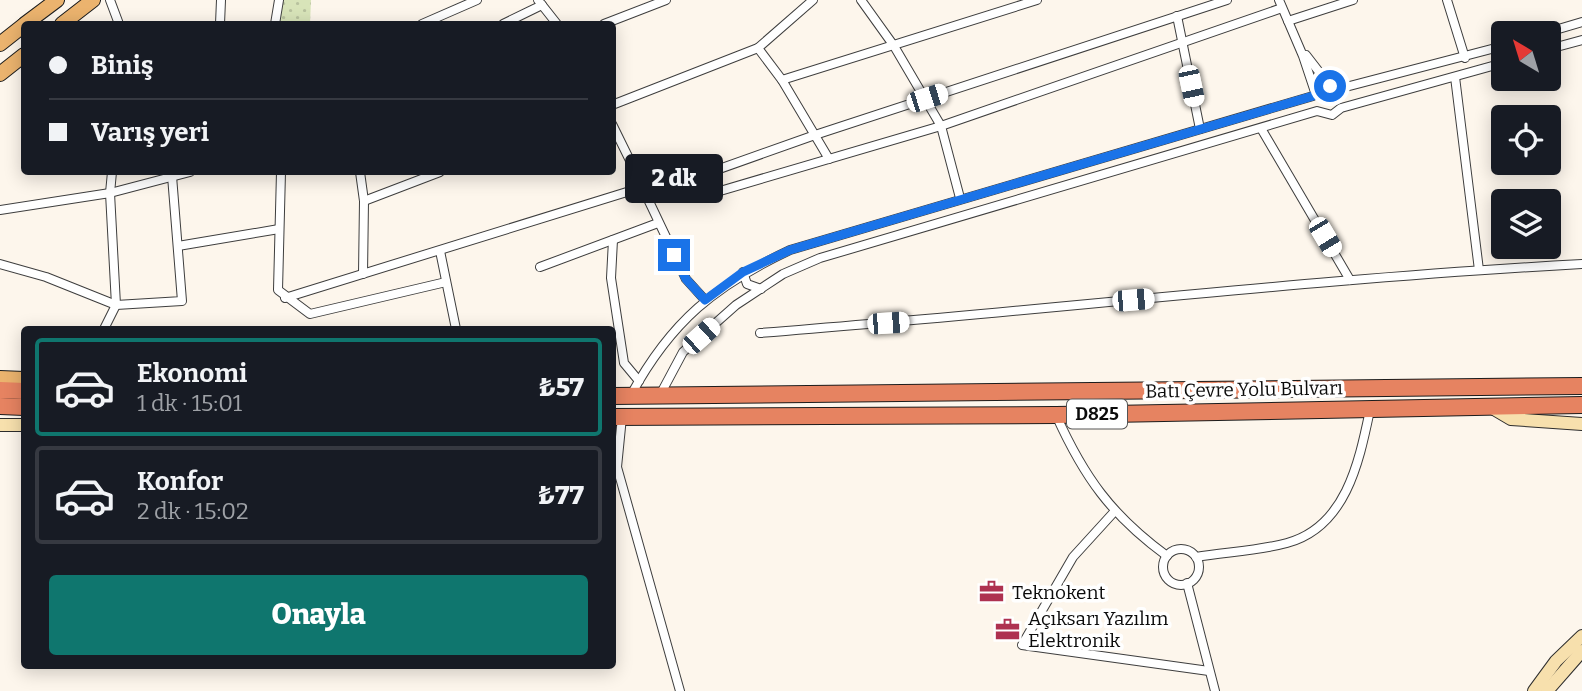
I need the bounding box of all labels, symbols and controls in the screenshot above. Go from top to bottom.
north arrow [1491,21,1561,91]
map controls [1491,21,1561,259]
text: Biniş [91,50,154,81]
car [1177,63,1206,109]
route start [1314,70,1346,102]
car [904,82,951,114]
button: locate [1491,105,1561,175]
text: Varış yeri [91,117,209,148]
callout: 2 dk [625,154,723,202]
text: 2 dk [651,164,697,192]
button: layers [1491,189,1561,259]
car [1306,214,1345,260]
route end [658,239,690,271]
car [1112,288,1155,312]
car [867,311,910,335]
car [679,314,724,358]
icon: car [53,356,116,419]
text: Ekonomi [137,358,247,389]
text: ₺57 [538,372,584,403]
street label: Batı Çevre Yolu Bulvarı [1145,376,1343,403]
text: 1 dk · 15:01 [137,389,242,417]
road number: D825 [1067,400,1127,428]
icon: car [53,464,116,527]
text: Konfor [137,466,223,497]
text: ₺77 [538,480,584,511]
text: 2 dk · 15:02 [137,497,249,525]
button: Onayla [49,575,588,655]
office icon: Teknokent [978,578,1006,606]
place label: Teknokent [1012,581,1105,604]
place label: Açıksarı Yazılım Elektronik [1028,607,1168,652]
office icon: Açıksarı Yazılım Elektronik [994,615,1022,643]

